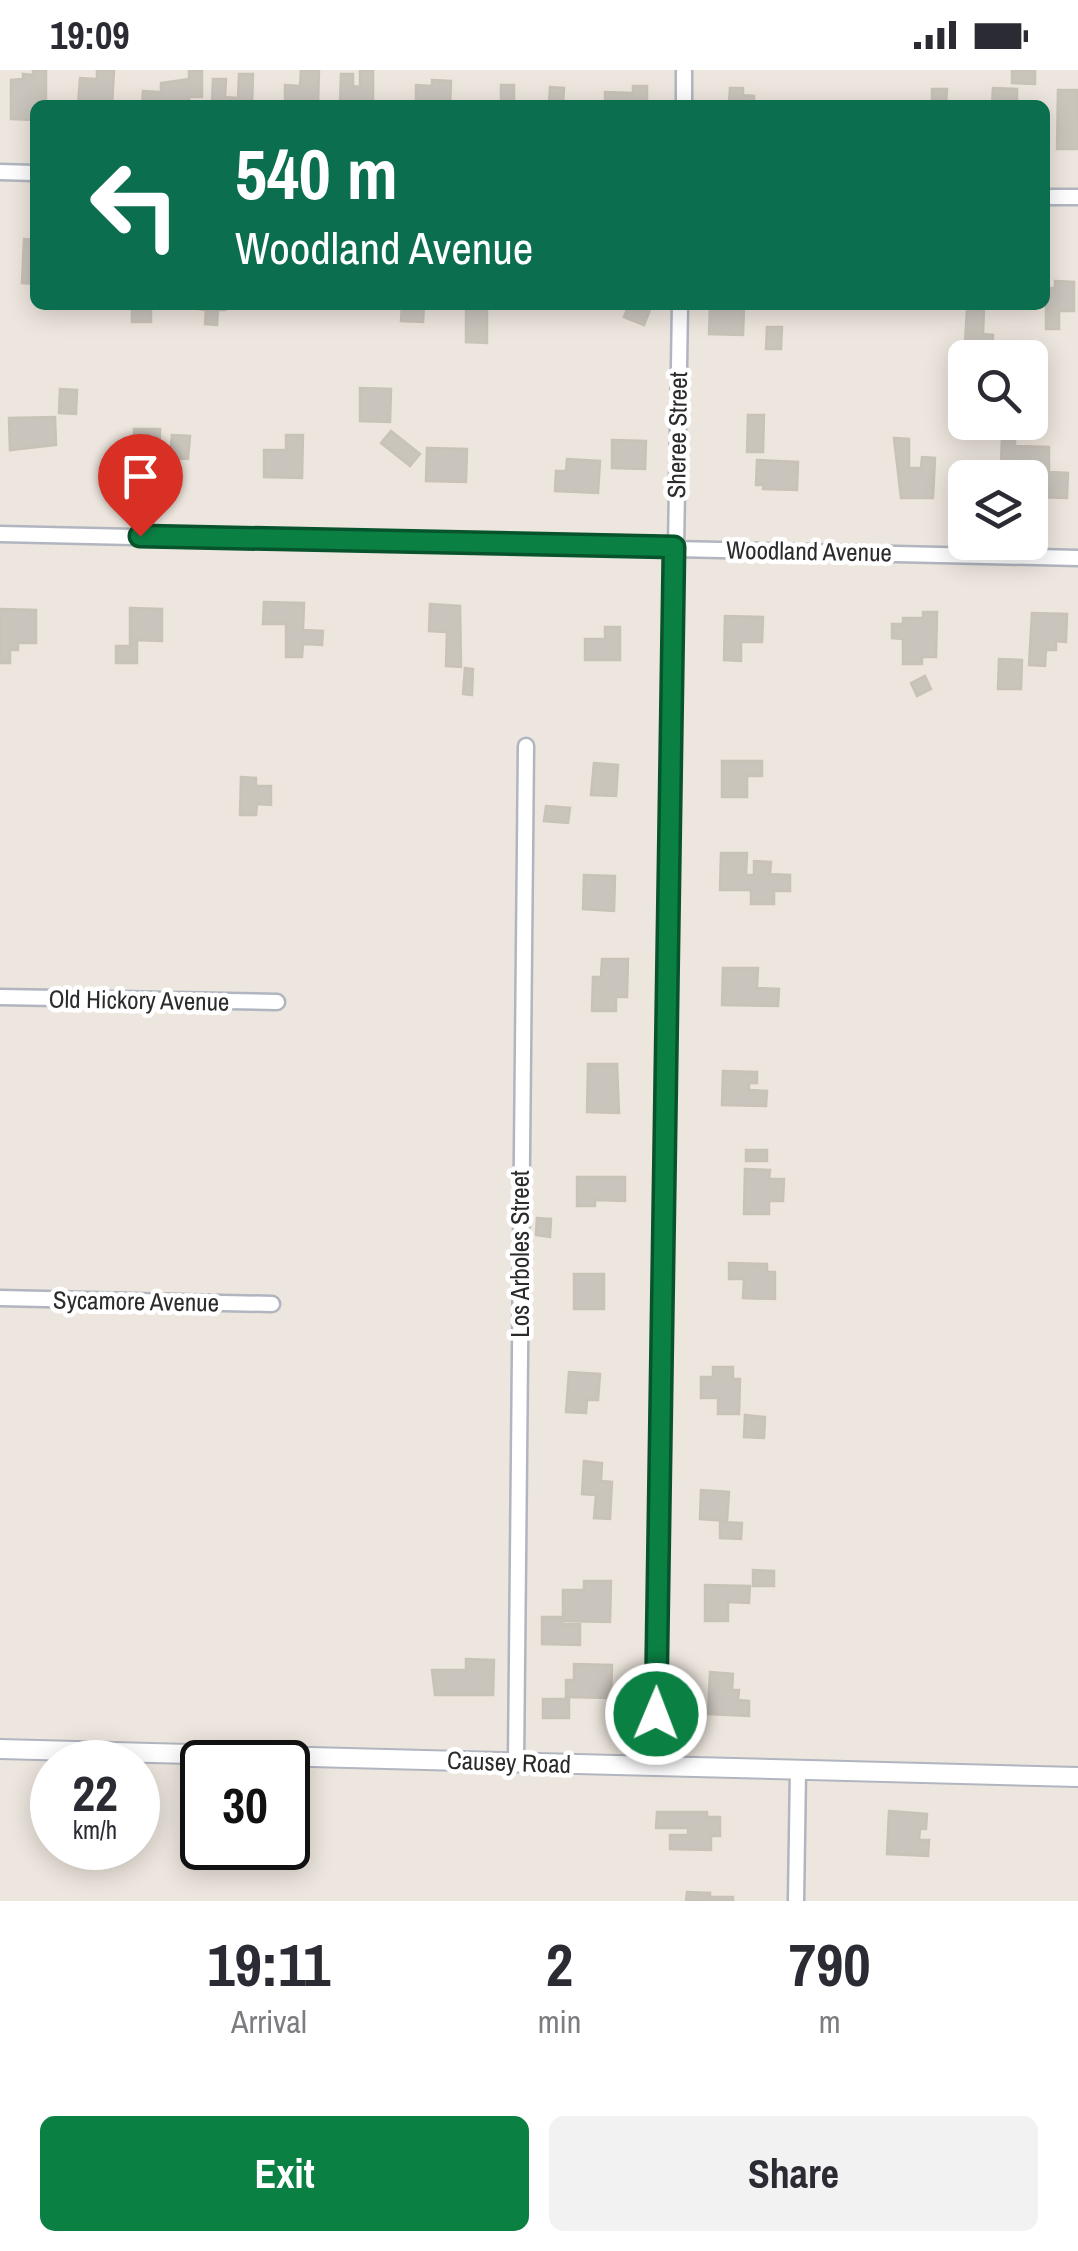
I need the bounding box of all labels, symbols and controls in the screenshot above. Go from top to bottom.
text: 19:09 [50,10,130,61]
text: 540 m [235,127,398,221]
icon: left [70,140,200,270]
text: Woodland Avenue [235,217,533,278]
map controls [948,340,1048,560]
button: search [948,340,1048,440]
street label: Sheree Street [659,371,695,499]
pin [98,434,183,537]
icon: arrive [113,449,168,504]
button: layers [948,460,1048,560]
street label: Woodland Avenue [726,533,892,569]
street label: Old Hickory Avenue [48,981,230,1019]
street label: Los Arboles Street [503,1170,537,1338]
street label: Sycamore Avenue [53,1283,219,1319]
position arrow [604,1662,708,1766]
speed limit sign: 30 [180,1740,310,1870]
street label: Causey Road [446,1743,572,1781]
text: 22 [72,1759,118,1827]
text: km/h [73,1813,117,1847]
text: 19:11 [207,1924,330,2005]
text: 2 [546,1924,573,2005]
text: 790 [789,1924,871,2005]
text: Arrival [231,2000,307,2043]
text: min [538,2000,581,2043]
text: m [819,2000,841,2043]
button: Exit [40,2116,529,2231]
button: Share [549,2116,1038,2231]

